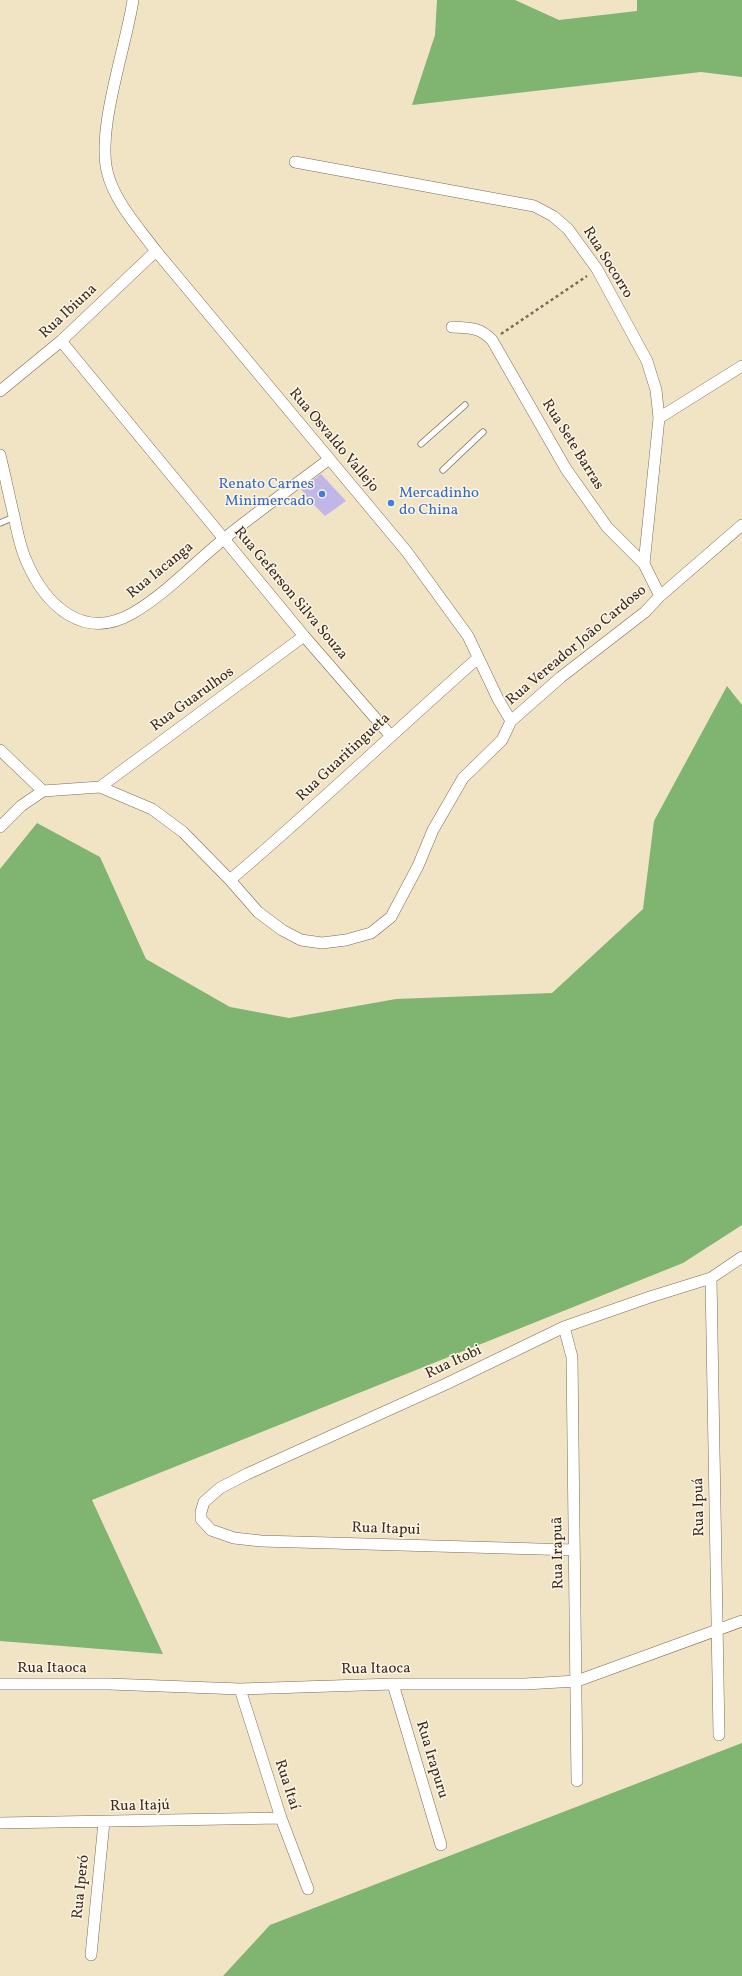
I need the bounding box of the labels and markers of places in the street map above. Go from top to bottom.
place label: Renato Carnes Minimercado [219,476,314,511]
place label: Mercadinho do China [399,485,479,520]
marker: Renato Carnes Minimercado [317,489,327,499]
marker: Mercadinho do China [386,498,396,508]

